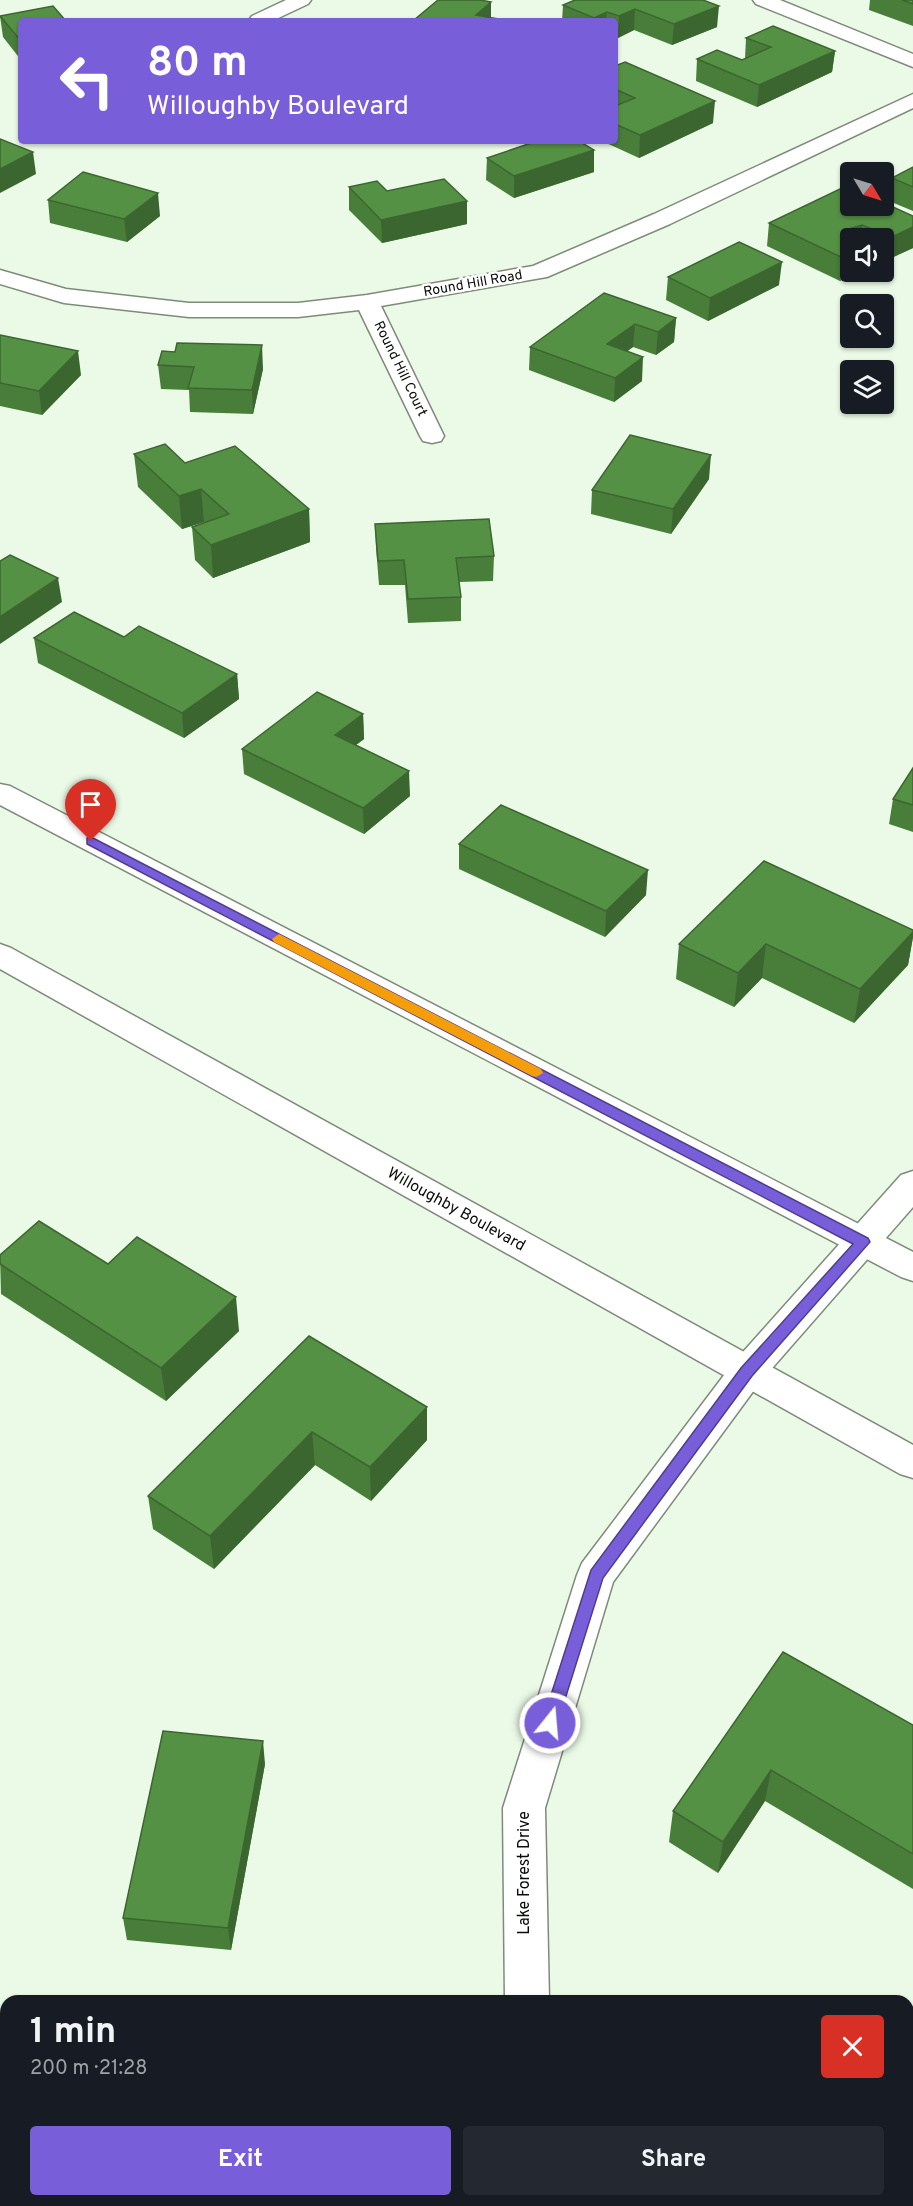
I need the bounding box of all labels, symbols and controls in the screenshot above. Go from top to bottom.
text: 80 m [147,38,248,91]
icon: left [48,42,126,120]
text: Willoughby Boulevard [147,90,409,124]
north arrow [840,162,894,216]
map controls [840,162,894,414]
button: sound [840,228,894,282]
street label: Round Hill Road [422,267,524,301]
button: search [840,294,894,348]
street label: Round Hill Court [370,319,430,419]
button: layers [840,360,894,414]
pin [65,779,116,841]
icon: arrive [74,788,107,821]
street label: Willoughby Boulevard [383,1164,529,1256]
position arrow [518,1691,582,1755]
street label: Lake Forest Drive [515,1811,535,1935]
text: 1 min [30,2010,116,2056]
button: close [821,2015,884,2078]
text: 200 m · 21:28 [30,2056,147,2082]
button: Exit [30,2126,451,2195]
button: Share [463,2126,884,2195]

